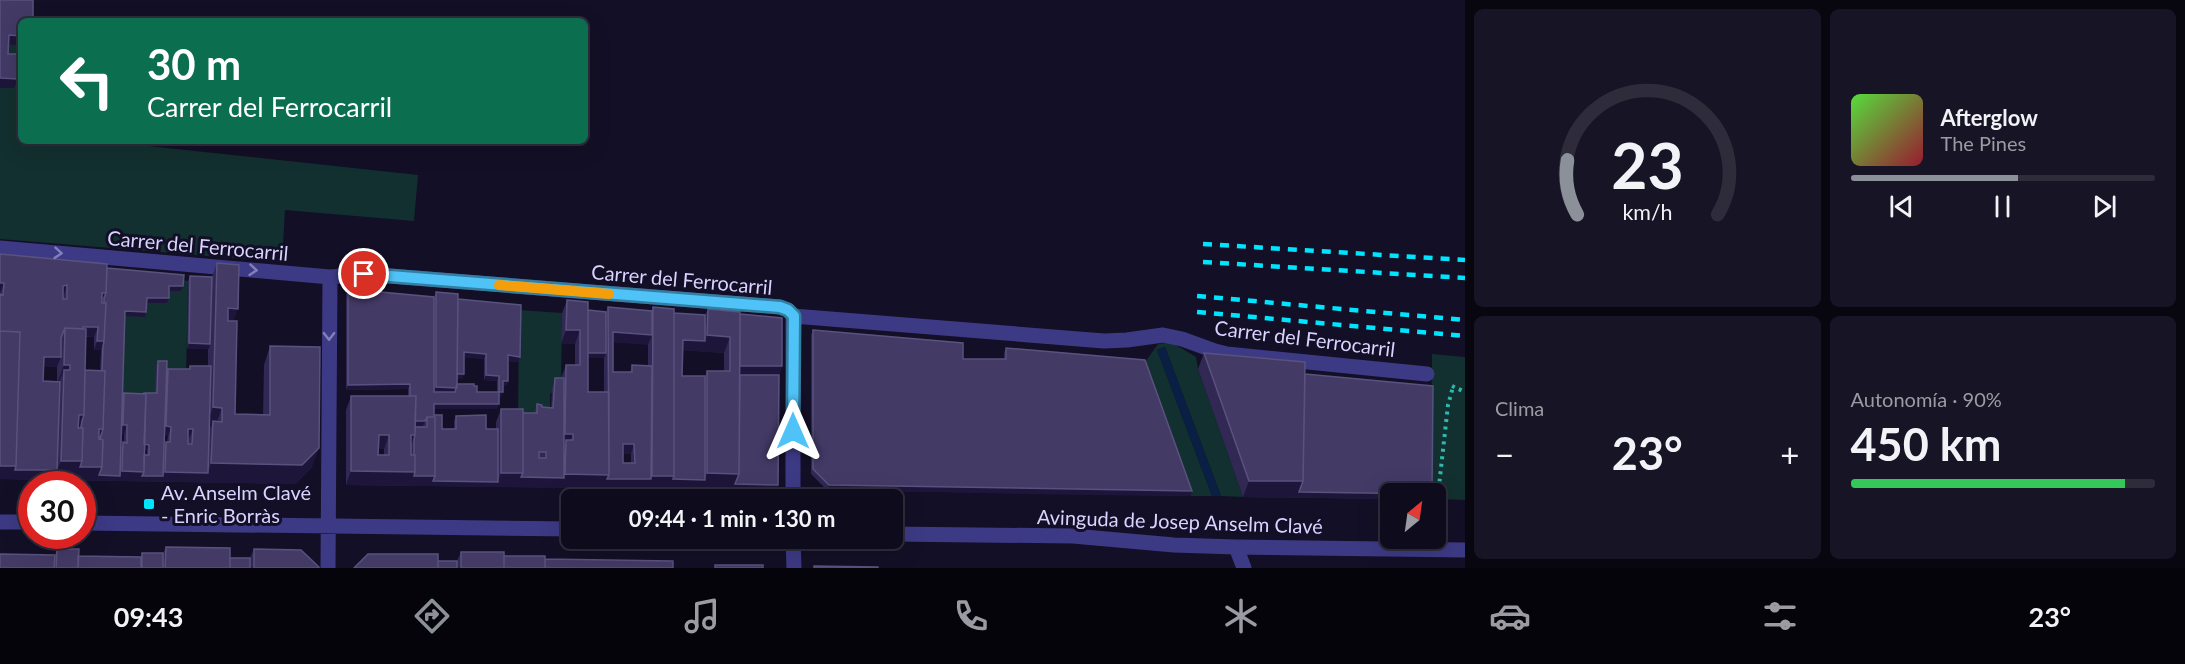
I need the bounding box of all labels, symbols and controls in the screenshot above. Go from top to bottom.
text: 30 m [147,39,241,89]
icon: left [48,42,126,120]
text: Carrer del Ferrocarril [147,90,392,123]
text: Afterglow [1941,104,2038,131]
text: 23 [1611,127,1683,202]
text: The Pines [1941,131,2026,155]
icon: previous [1885,190,1918,223]
icon: pause [1986,190,2019,223]
icon: next [2088,190,2121,223]
text: km/h [1622,200,1672,226]
street label: Carrer del Ferrocarril [106,225,290,265]
one-way arrow [54,246,63,259]
pin [338,248,389,299]
icon: arrive [347,257,380,290]
street label: Carrer del Ferrocarril [590,259,774,299]
one-way arrow [248,263,257,276]
street label: Carrer del Ferrocarril [1213,315,1397,361]
one-way arrow [323,331,335,340]
text: Autonomía · 90% [1851,387,2002,411]
text: Clima [1495,396,1544,420]
position arrow [761,399,825,463]
text: 450 km [1851,417,2001,471]
text: 23° [1612,426,1683,480]
text: − [1495,434,1514,474]
text: + [1780,434,1800,474]
speed limit sign: 30 [18,471,96,549]
place label: Av. Anselm Clavé - Enric Borràs [161,480,311,527]
north arrow [1380,483,1446,549]
map controls [1380,483,1446,549]
marker: Av. Anselm Clavé - Enric Borràs [142,497,156,511]
street label: Avinguda de Josep Anselm Clavé [1037,504,1323,538]
text: 09:44 · 1 min · 130 m [629,505,835,532]
icon: directions [411,595,453,637]
icon: music [681,595,723,637]
icon: phone [950,595,992,637]
icon: climate [1220,595,1262,637]
icon: car [1489,595,1531,637]
icon: filters [1759,595,1801,637]
text: 09:43 [114,600,183,633]
text: 23° [2029,600,2071,633]

